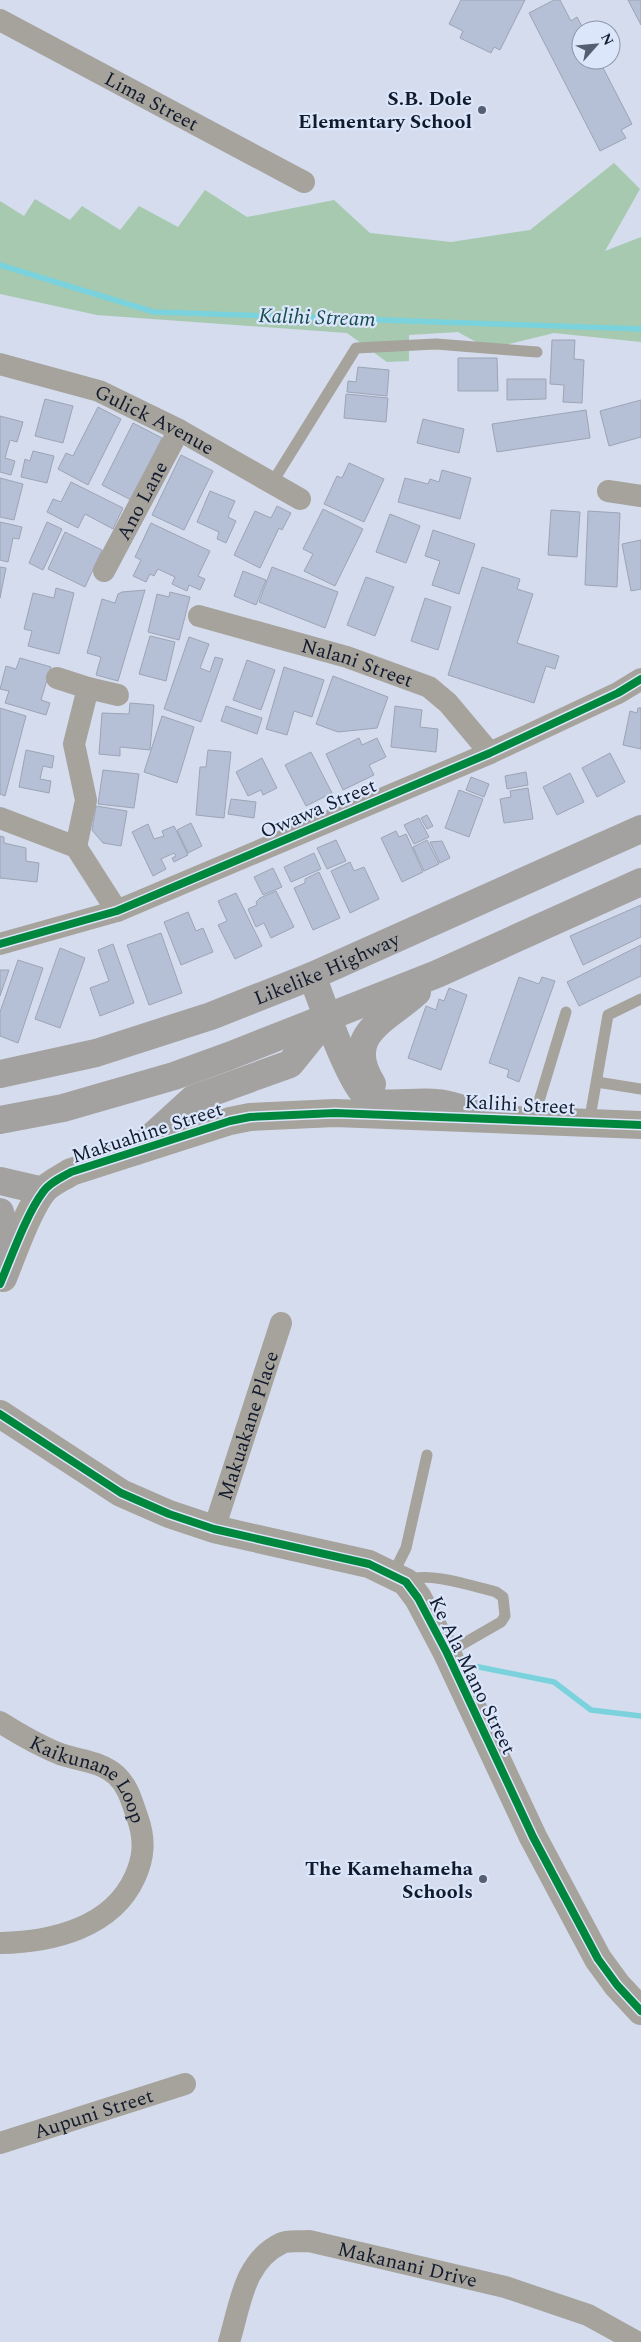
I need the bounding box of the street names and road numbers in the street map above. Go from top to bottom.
street label: Lima Street [99,64,204,139]
street label: Gulick Avenue [89,377,220,463]
street label: Ano Lane [109,456,176,546]
street label: Nalani Street [298,631,417,696]
street label: Owawa Street [256,771,381,847]
street label: Likelike Highway [249,924,406,1014]
street label: Kalihi Street [464,1087,576,1123]
street label: Makuahine Street [68,1094,227,1172]
street label: Makuakane Place [210,1347,287,1504]
street label: Ke Ala Mano Street [421,1591,524,1760]
street label: Kaikunane Loop [24,1728,152,1828]
street label: Aupuni Street [30,2081,157,2147]
street label: Makanani Drive [335,2234,480,2296]

